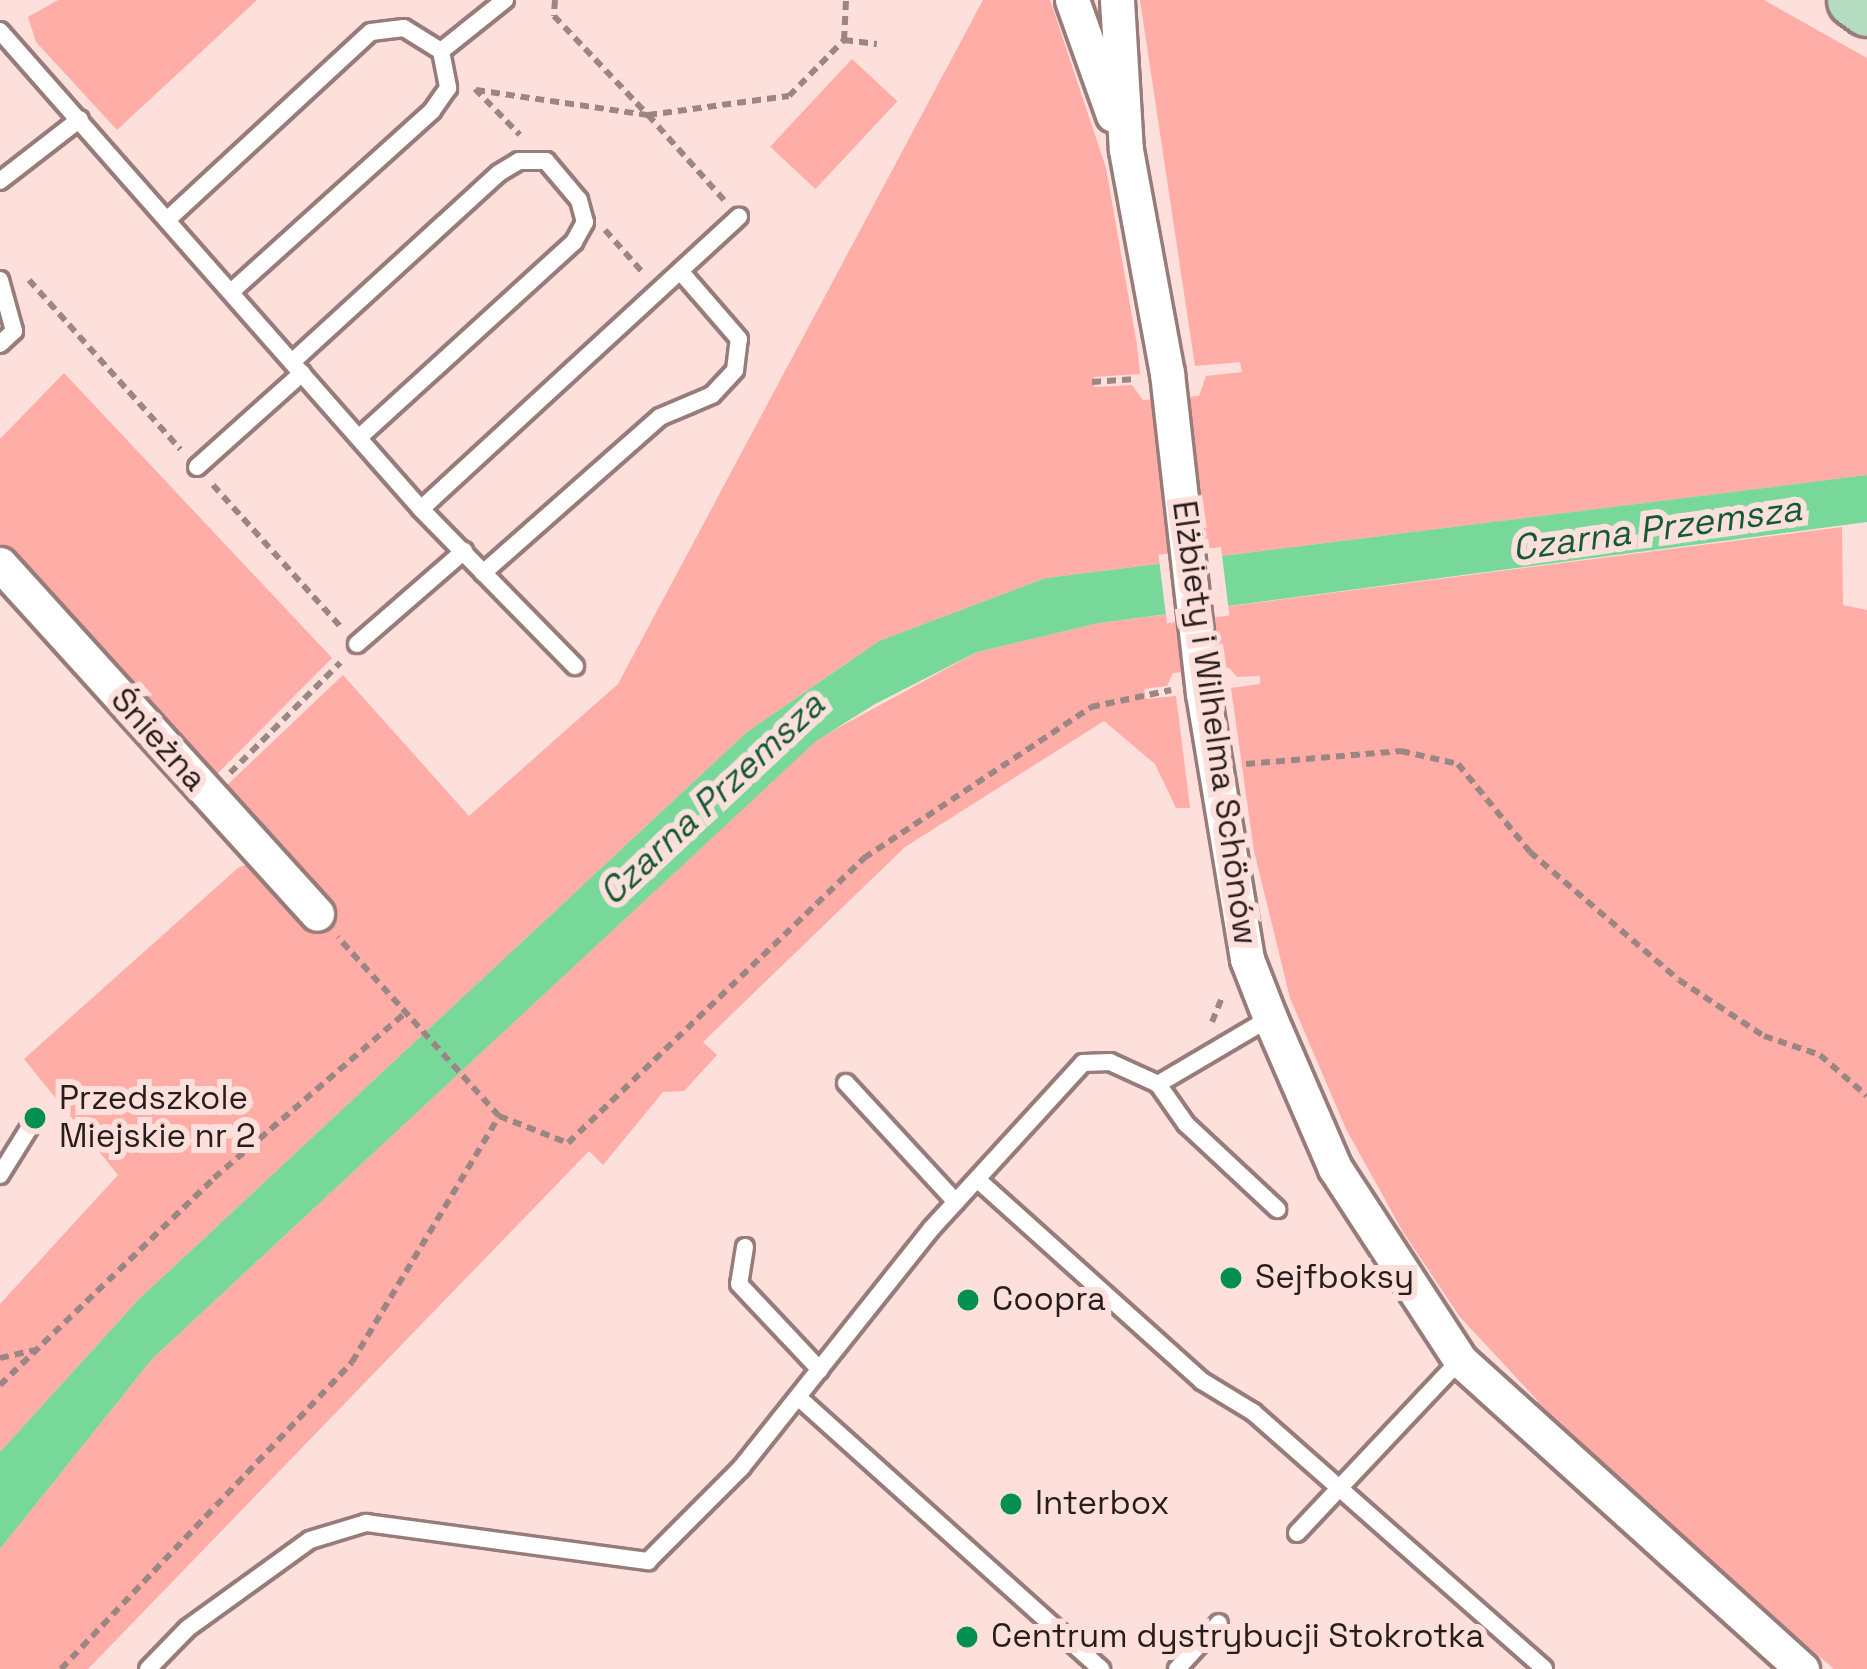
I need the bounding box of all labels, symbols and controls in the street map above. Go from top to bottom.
water label: Czarna Przemsza [1509,487,1805,571]
street label: Elżbiety i Wilhelma Schönów [1163,498,1265,948]
street label: Śnieżna [102,681,214,799]
water label: Czarna Przemsza [591,684,833,914]
place label: Przedszkole Miejskie nr 2 [59,1079,256,1157]
marker: Przedszkole Miejskie nr 2 [22,1105,48,1131]
place label: Sejfboksy [1255,1258,1414,1298]
marker: Sejfboksy [1218,1265,1244,1291]
place label: Coopra [992,1280,1106,1320]
marker: Coopra [955,1287,981,1313]
place label: Interbox [1035,1484,1170,1524]
marker: Interbox [998,1491,1024,1517]
place label: Centrum dystrybucji Stokrotka [991,1617,1484,1657]
marker: Centrum dystrybucji Stokrotka [954,1624,980,1650]

